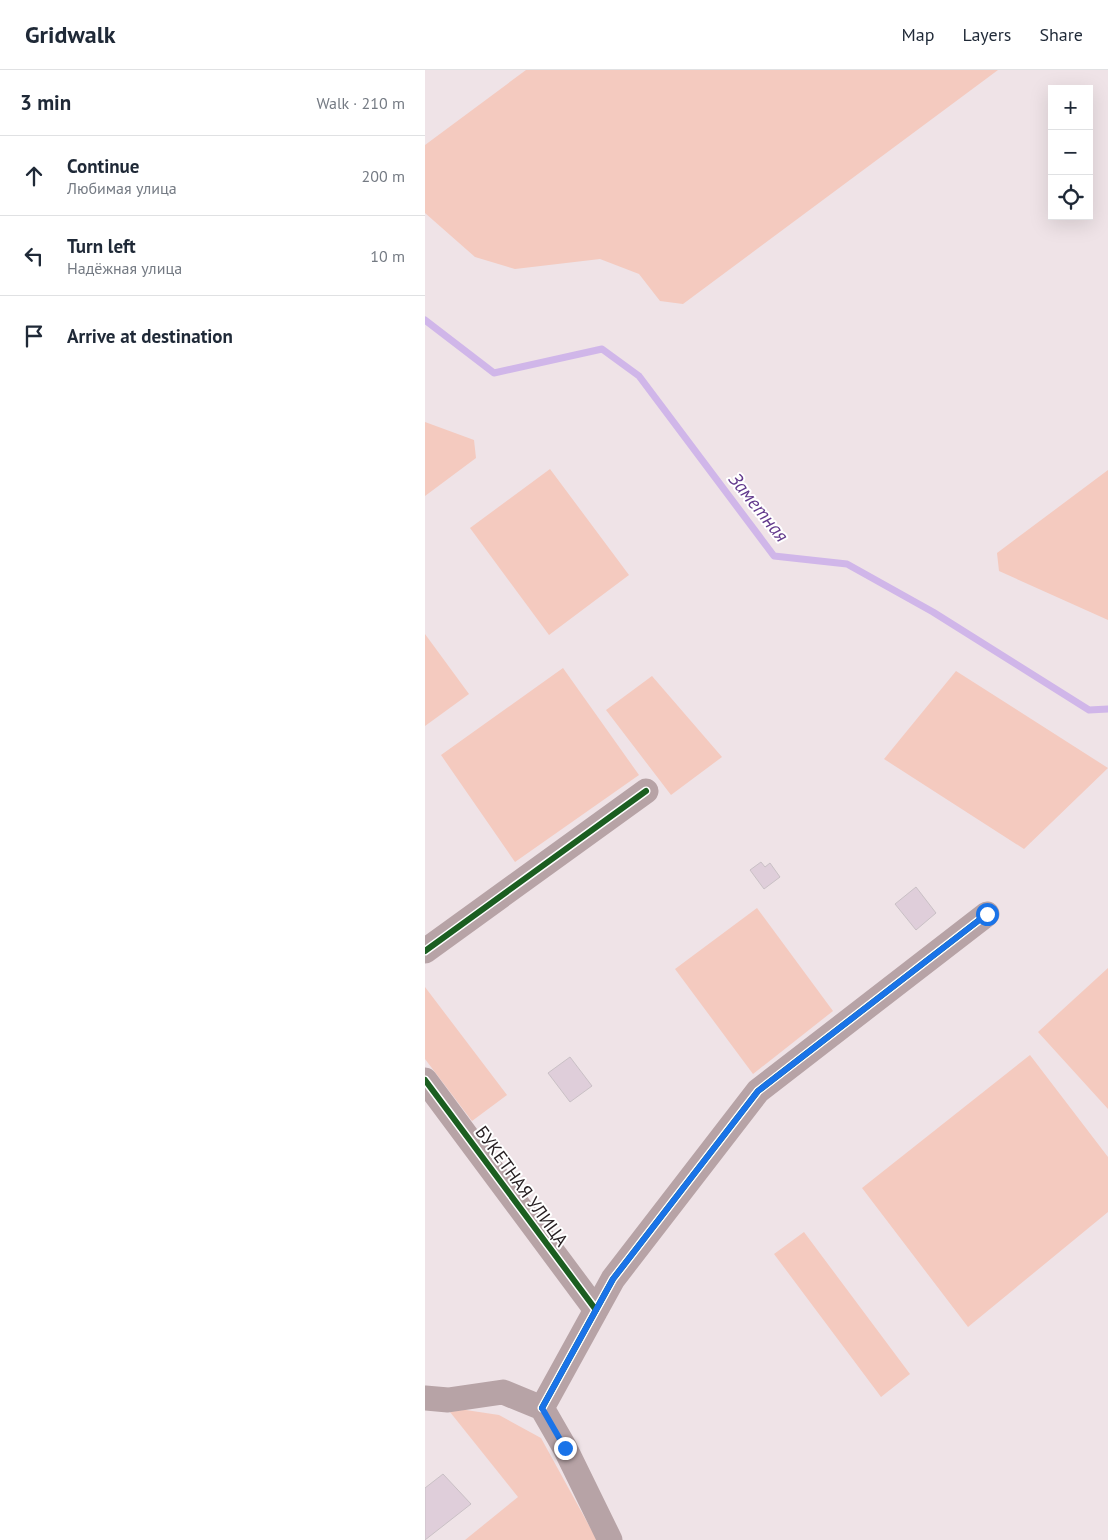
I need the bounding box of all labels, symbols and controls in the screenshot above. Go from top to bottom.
text: Gridwalk [25,19,115,50]
text: Map [902,23,934,46]
text: Layers [962,23,1011,46]
text: Share [1039,23,1083,46]
map controls [1048,85,1093,220]
button: + [1048,85,1093,130]
text: 3 min [20,89,71,116]
text: Walk · 210 m [316,93,405,113]
button: − [1048,130,1093,175]
text: Continue [67,154,139,178]
icon: ahead [20,162,48,190]
text: 200 m [362,166,405,186]
button: locate [1048,175,1093,220]
text: Любимая улица [67,178,177,198]
text: Turn left [67,234,136,258]
icon: left [20,242,48,270]
text: 10 m [370,246,405,266]
text: Надёжная улица [67,258,182,278]
icon: arrive [20,322,48,350]
text: Arrive at destination [67,324,233,348]
water label: Заметная [724,468,794,547]
route start [976,903,999,926]
street label: БУКЕТНАЯ УЛИЦА [471,1121,574,1251]
route end [554,1437,577,1460]

